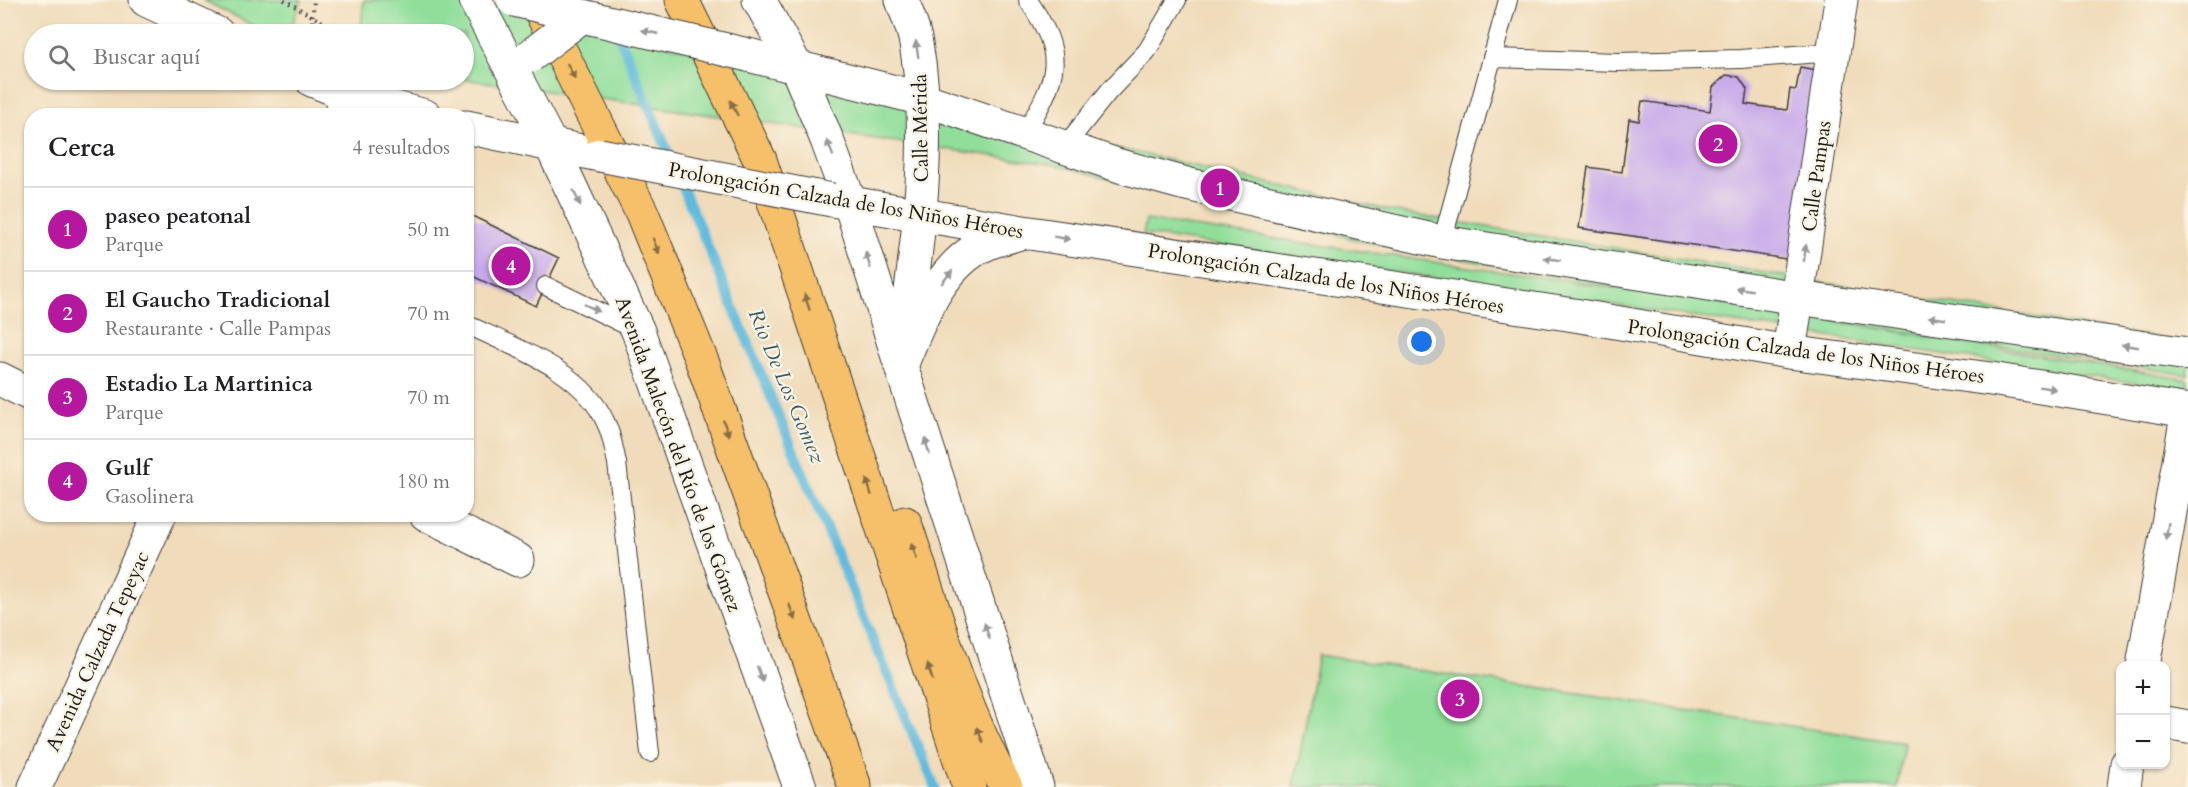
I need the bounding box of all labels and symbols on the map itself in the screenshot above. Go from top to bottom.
one-way arrow [641,27,660,37]
one-way arrow [912,39,921,58]
one-way arrow [565,62,575,80]
street label: Calle Mérida [906,73,935,183]
one-way arrow [730,99,739,116]
street label: Calle Pampas [1795,119,1838,233]
pin: 2 [1698,122,1738,166]
one-way arrow [825,139,834,157]
street label: Prolongación Calzada de los Niños Héroes [666,156,1026,245]
pin: 1 [1200,166,1240,210]
one-way arrow [572,190,581,207]
one-way arrow [1052,234,1071,243]
street label: Prolongación Calzada de los Niños Héroes [1146,237,1506,320]
one-way arrow [651,238,661,256]
one-way arrow [1800,243,1809,262]
pin: 4 [492,244,530,288]
one-way arrow [863,251,872,269]
one-way arrow [1542,254,1561,263]
one-way arrow [940,269,953,285]
one-way arrow [1735,285,1754,294]
street label: Avenida Malecón del Río de los Gómez [609,293,748,616]
one-way arrow [802,293,811,311]
one-way arrow [583,304,600,313]
water label: Rio De Los Gomez [741,304,832,468]
street label: Prolongación Calzada de los Niños Héroes [1626,313,1986,390]
one-way arrow [1927,314,1946,323]
your location [1407,327,1436,356]
one-way arrow [2120,341,2139,350]
one-way arrow [2039,384,2058,393]
one-way arrow [722,419,732,437]
one-way arrow [922,437,931,455]
one-way arrow [863,478,873,496]
one-way arrow [2162,521,2171,540]
one-way arrow [909,542,919,560]
street label: Avenida Calzada Tepeyac [39,547,156,756]
one-way arrow [788,603,798,621]
one-way arrow [982,622,991,640]
one-way arrow [925,663,934,681]
one-way arrow [756,665,765,683]
pin: 3 [1440,676,1480,722]
one-way arrow [975,725,985,743]

